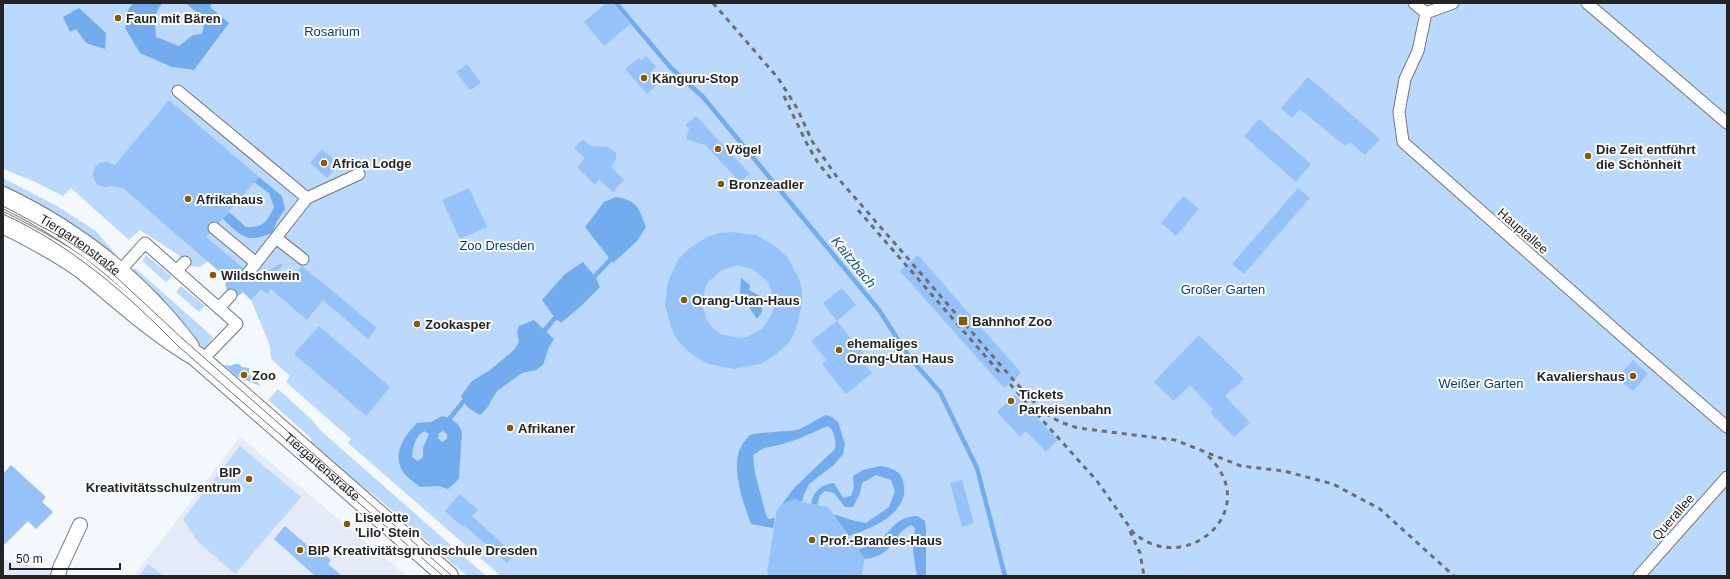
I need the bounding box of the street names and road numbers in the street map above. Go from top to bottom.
street label: Hauptallee [1495,205,1551,257]
street label: Tiergartenstraße [37,211,124,278]
street label: Tiergartenstraße [281,429,363,504]
street label: Querallee [1649,491,1697,543]

